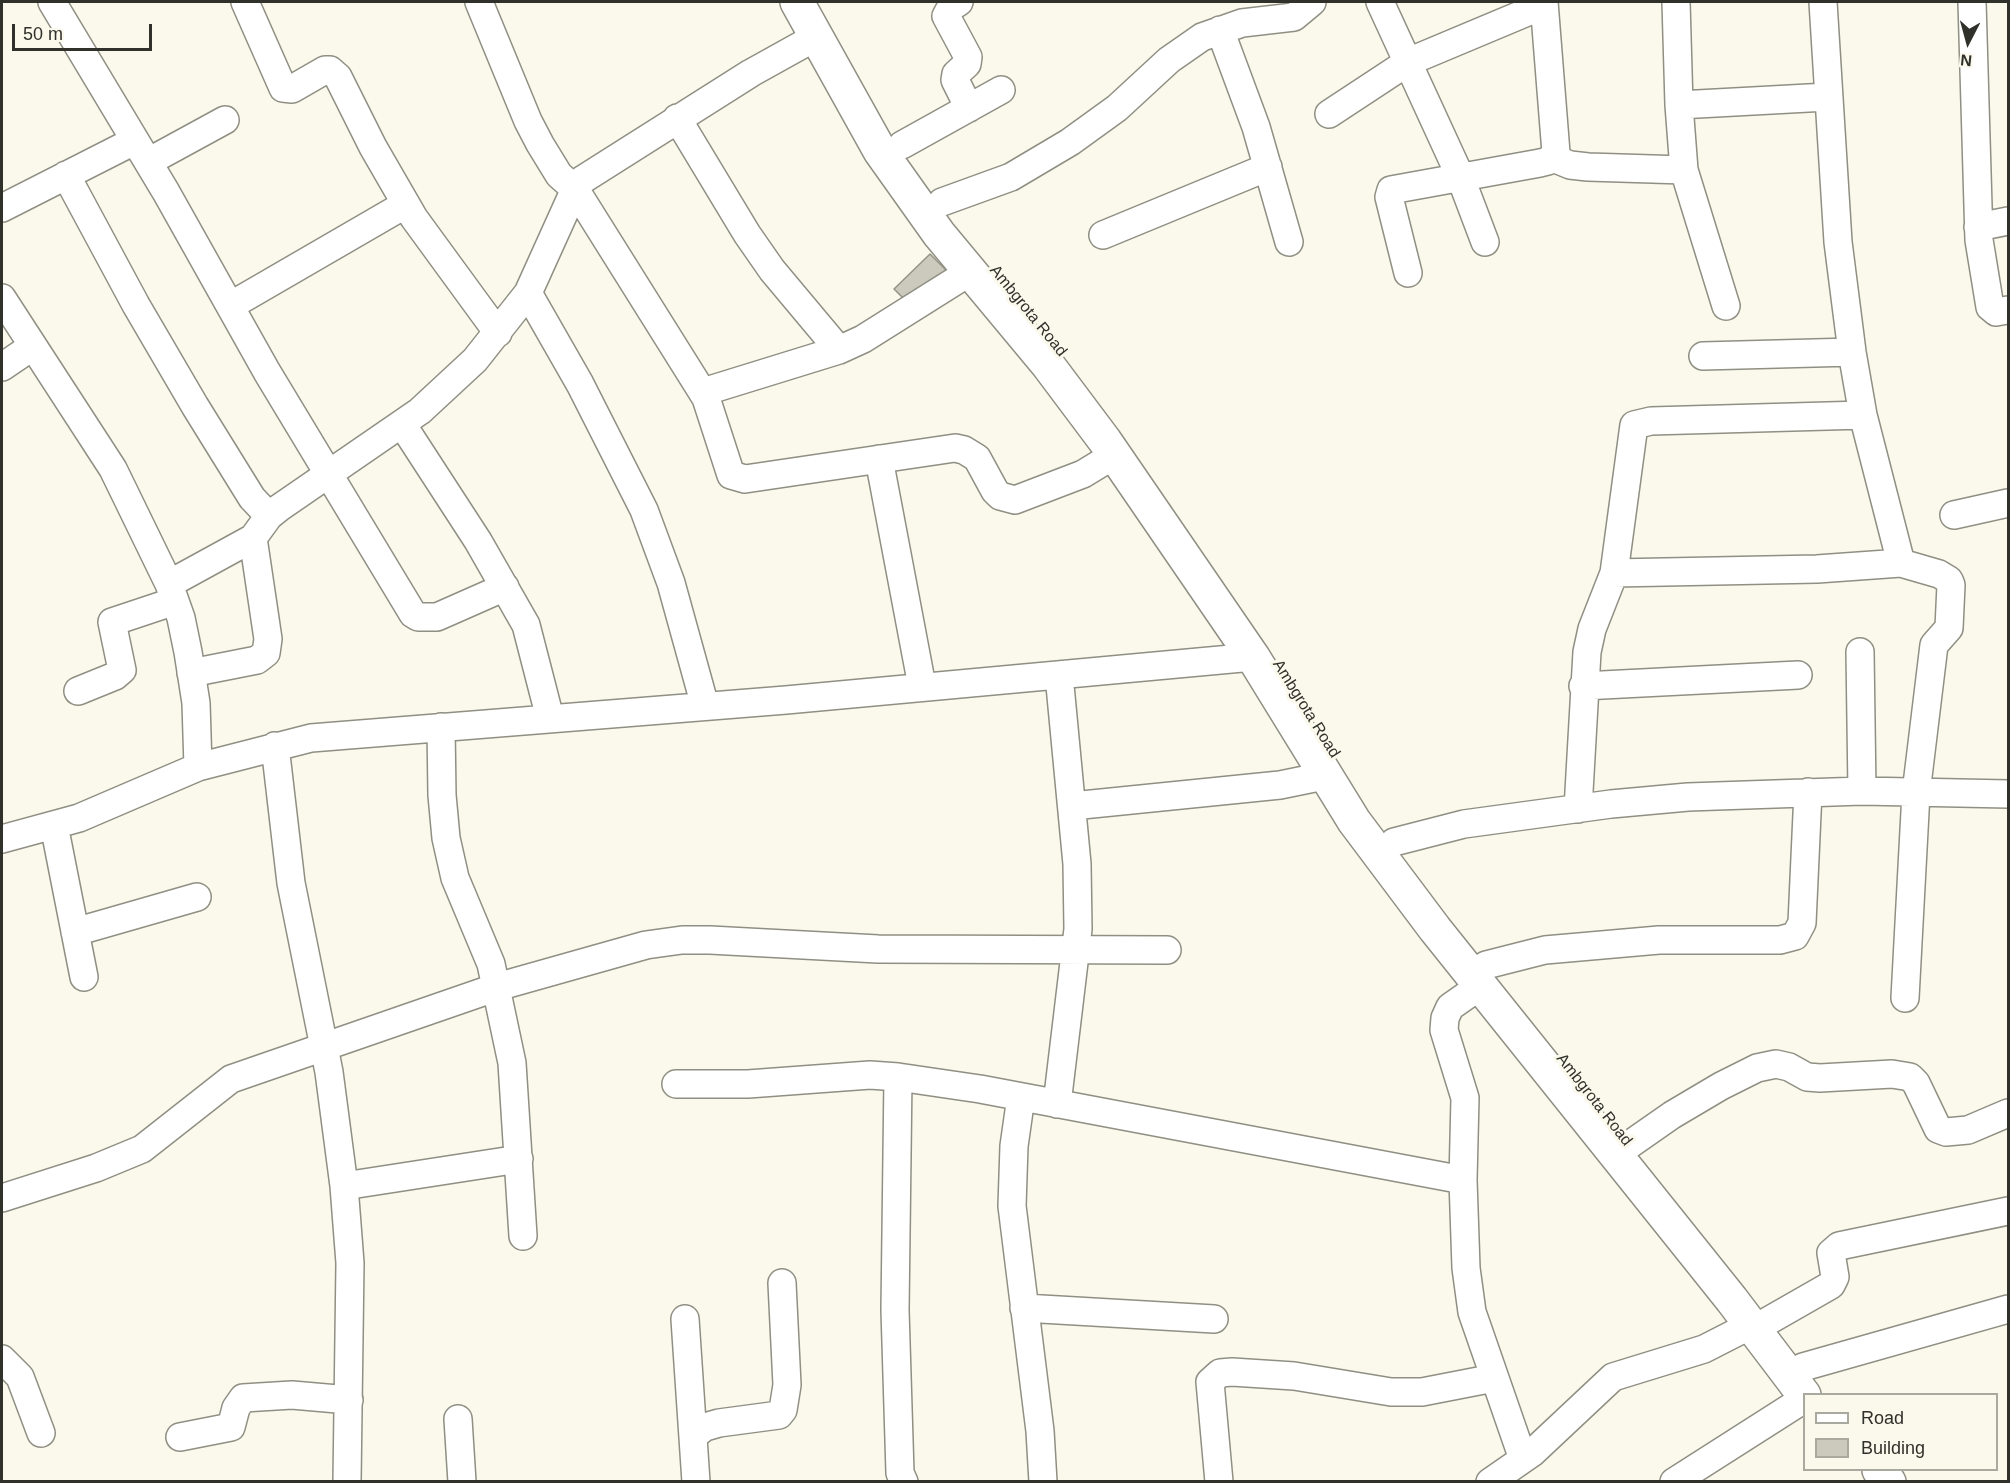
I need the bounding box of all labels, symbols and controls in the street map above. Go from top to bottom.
scale bar [15,12,154,50]
north arrow [1938,12,1998,72]
text: 50 m [23,24,63,44]
text: N [1959,51,1973,69]
street label: Ambgrota Road [985,261,1071,361]
street label: Ambgrota Road [1268,656,1344,762]
street label: Ambgrota Road [1552,1050,1636,1150]
legend [1803,1393,1998,1471]
text: Road [1861,1408,1904,1428]
text: Building [1861,1438,1925,1458]

